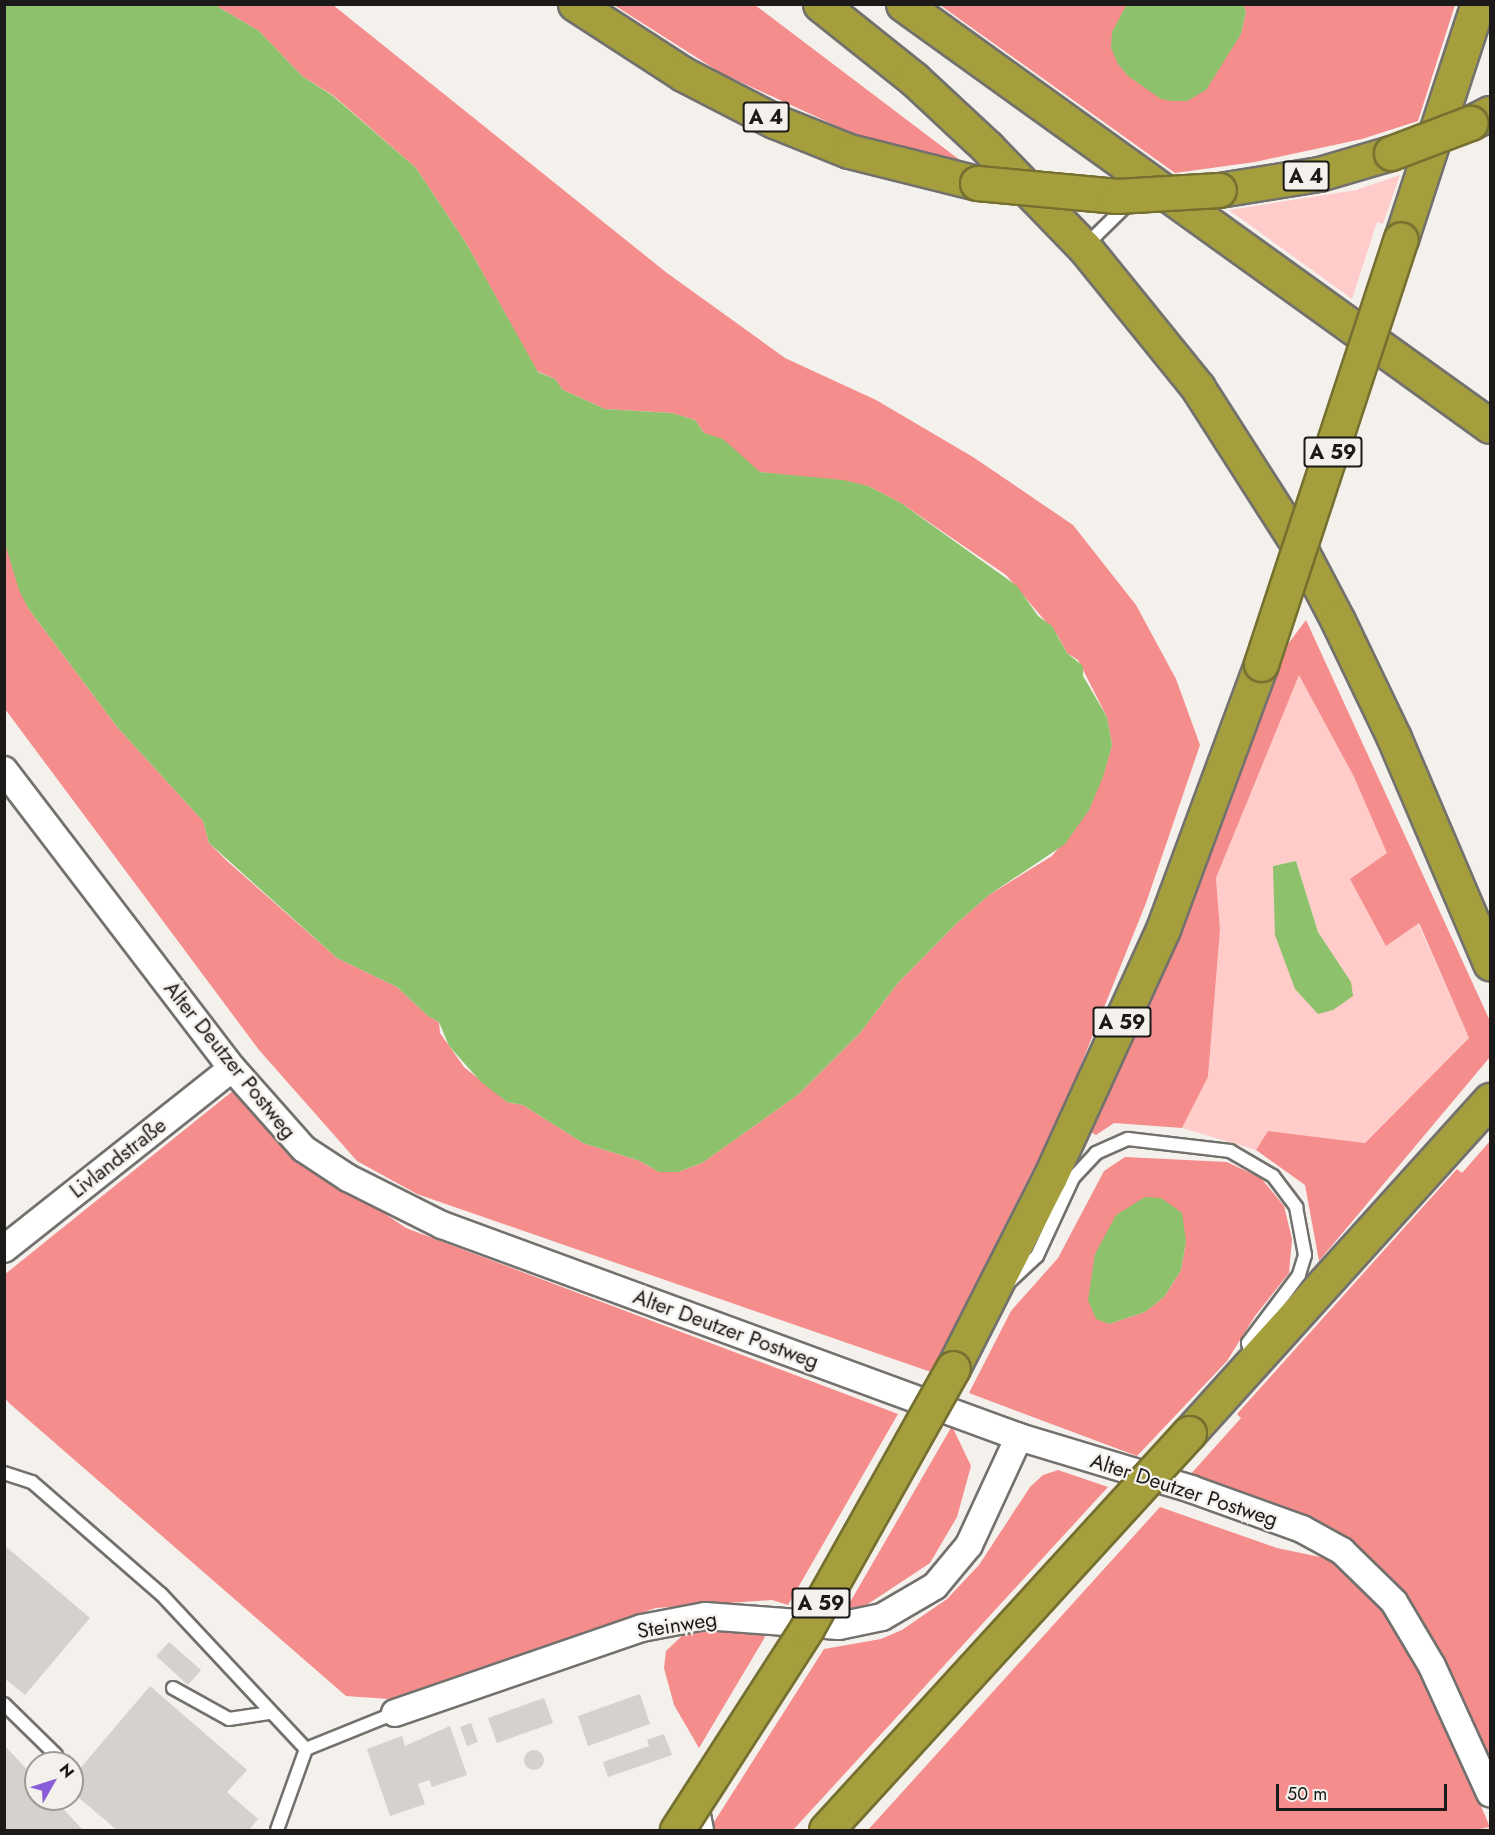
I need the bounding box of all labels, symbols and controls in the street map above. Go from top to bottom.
road number: A 4 [742,100,790,134]
road number: A 4 [1282,159,1330,193]
road number: A 59 [1303,435,1363,469]
street label: Alter Deutzer Postweg [159,976,301,1144]
road number: A 59 [1092,1005,1152,1039]
street label: Livlandstraße [65,1112,171,1204]
street label: Alter Deutzer Postweg [630,1284,822,1374]
street label: Alter Deutzer Postweg [1087,1448,1281,1532]
road number: A 59 [791,1586,851,1620]
street label: Steinweg [635,1606,719,1644]
north arrow [24,1751,84,1811]
text: N [54,1758,80,1783]
scale bar [1279,1772,1450,1810]
text: 50 m [1287,1781,1327,1807]

